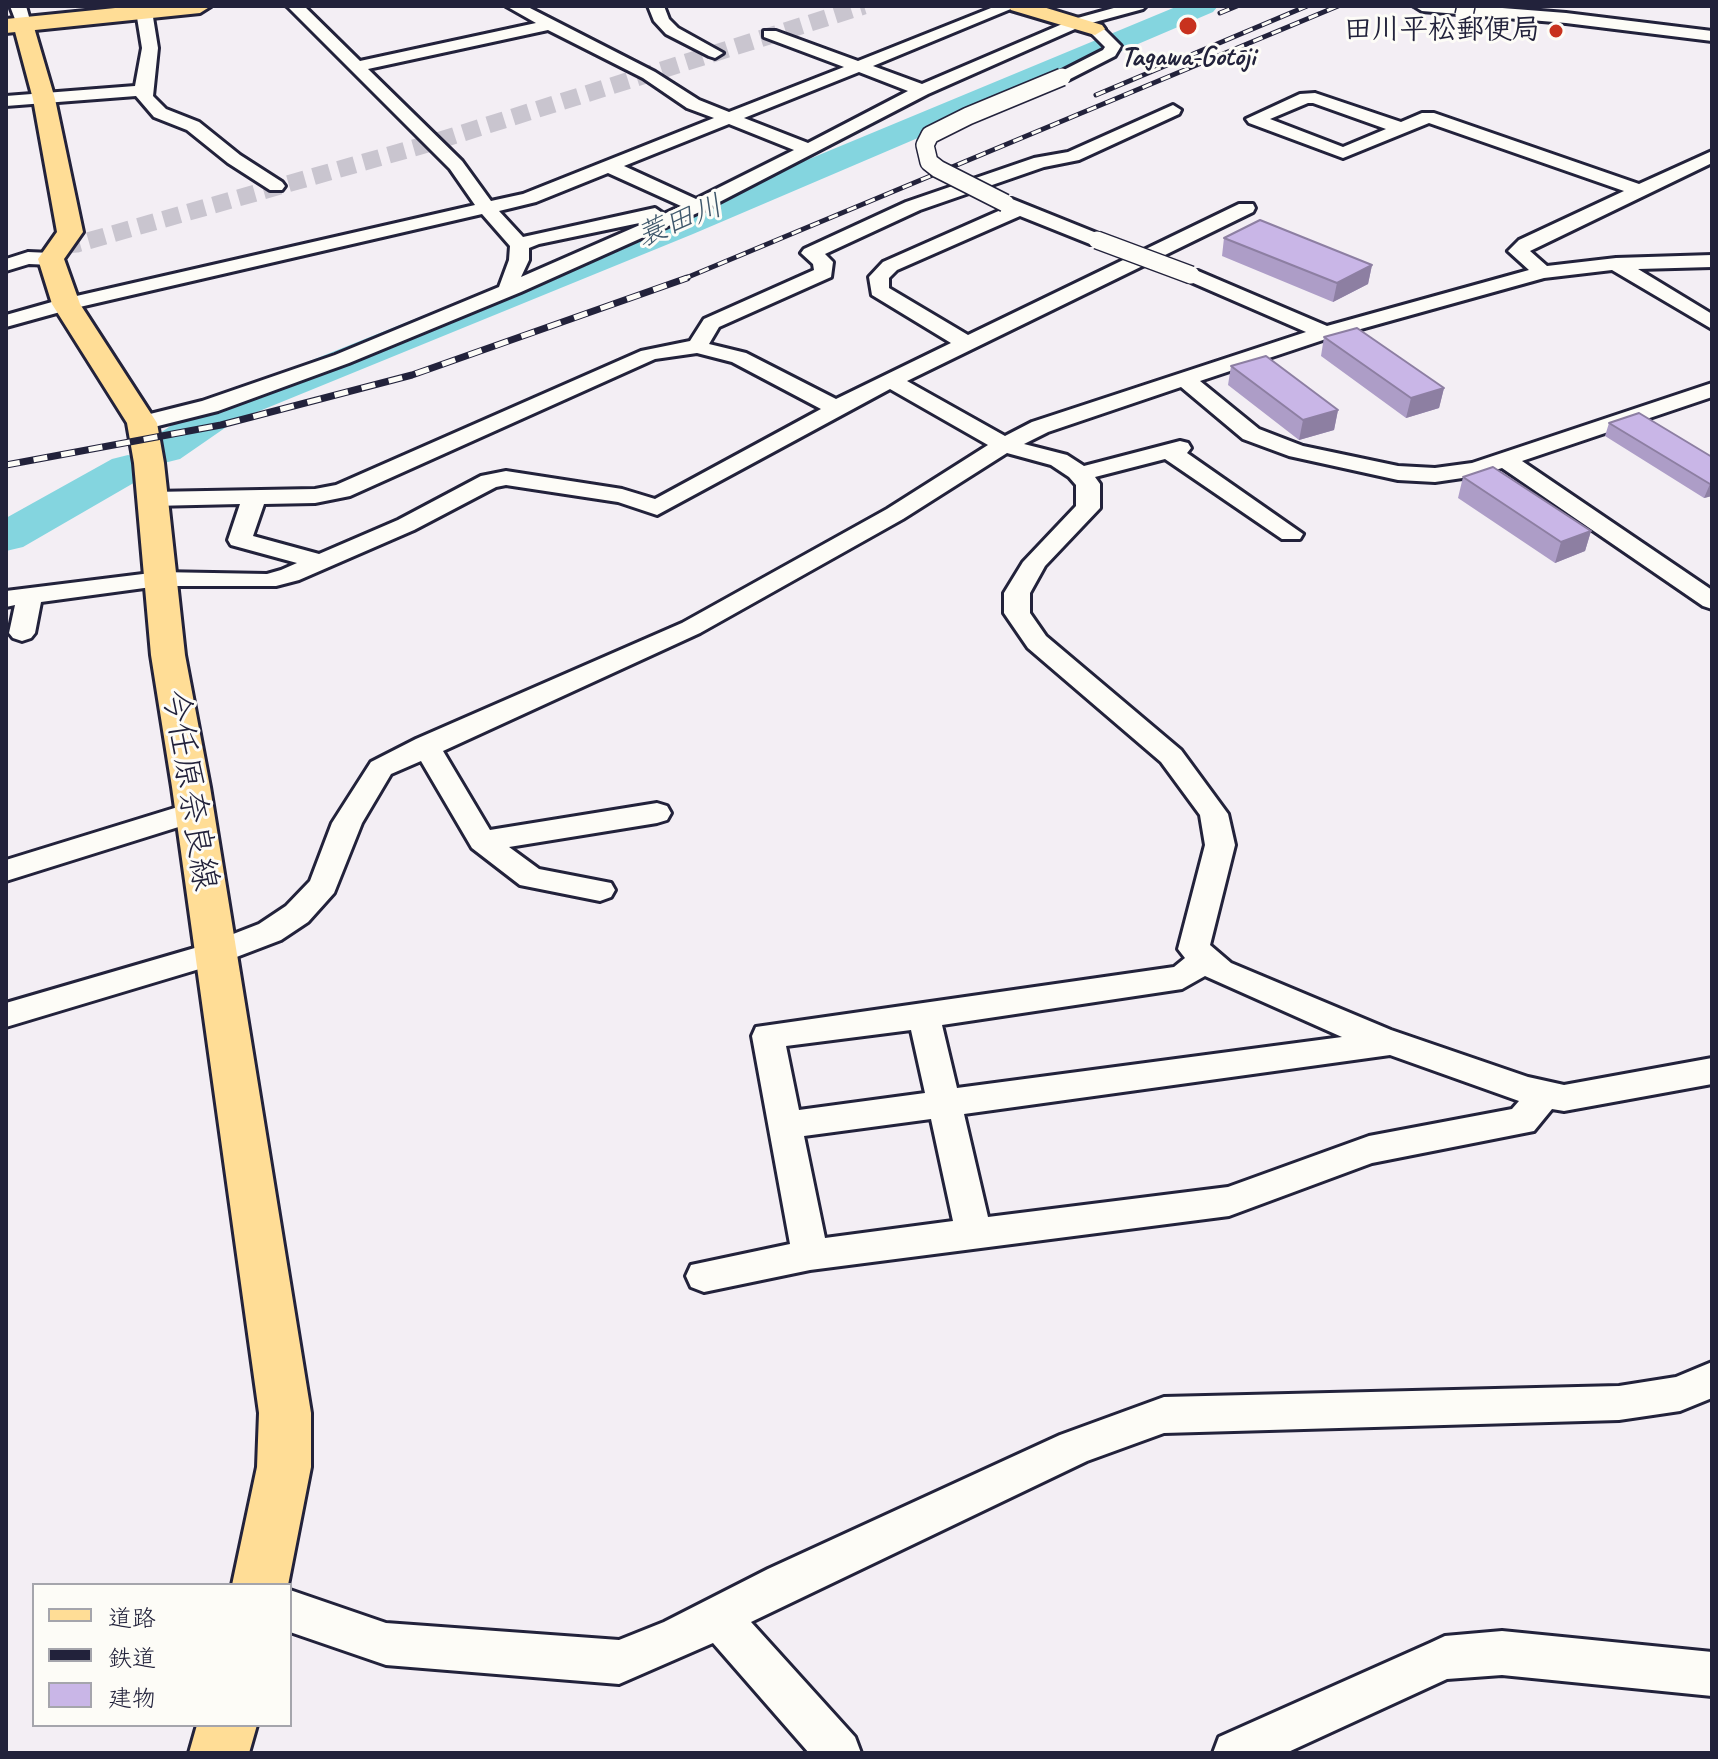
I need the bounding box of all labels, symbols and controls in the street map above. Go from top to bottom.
place label: 田川平松郵便局 [1344,14,1540,48]
marker: Tagawa-Gotōji [1177,15,1199,37]
marker: 田川平松郵便局 [1547,22,1565,40]
place label: Tagawa-Gotōji [1121,41,1255,75]
water label: 蓑田川 [632,188,728,256]
street label: 今任原奈良線 [153,686,225,894]
legend [32,1583,292,1727]
text: 道路 [108,1603,156,1633]
text: 鉄道 [108,1643,156,1673]
text: 建物 [108,1683,156,1713]

